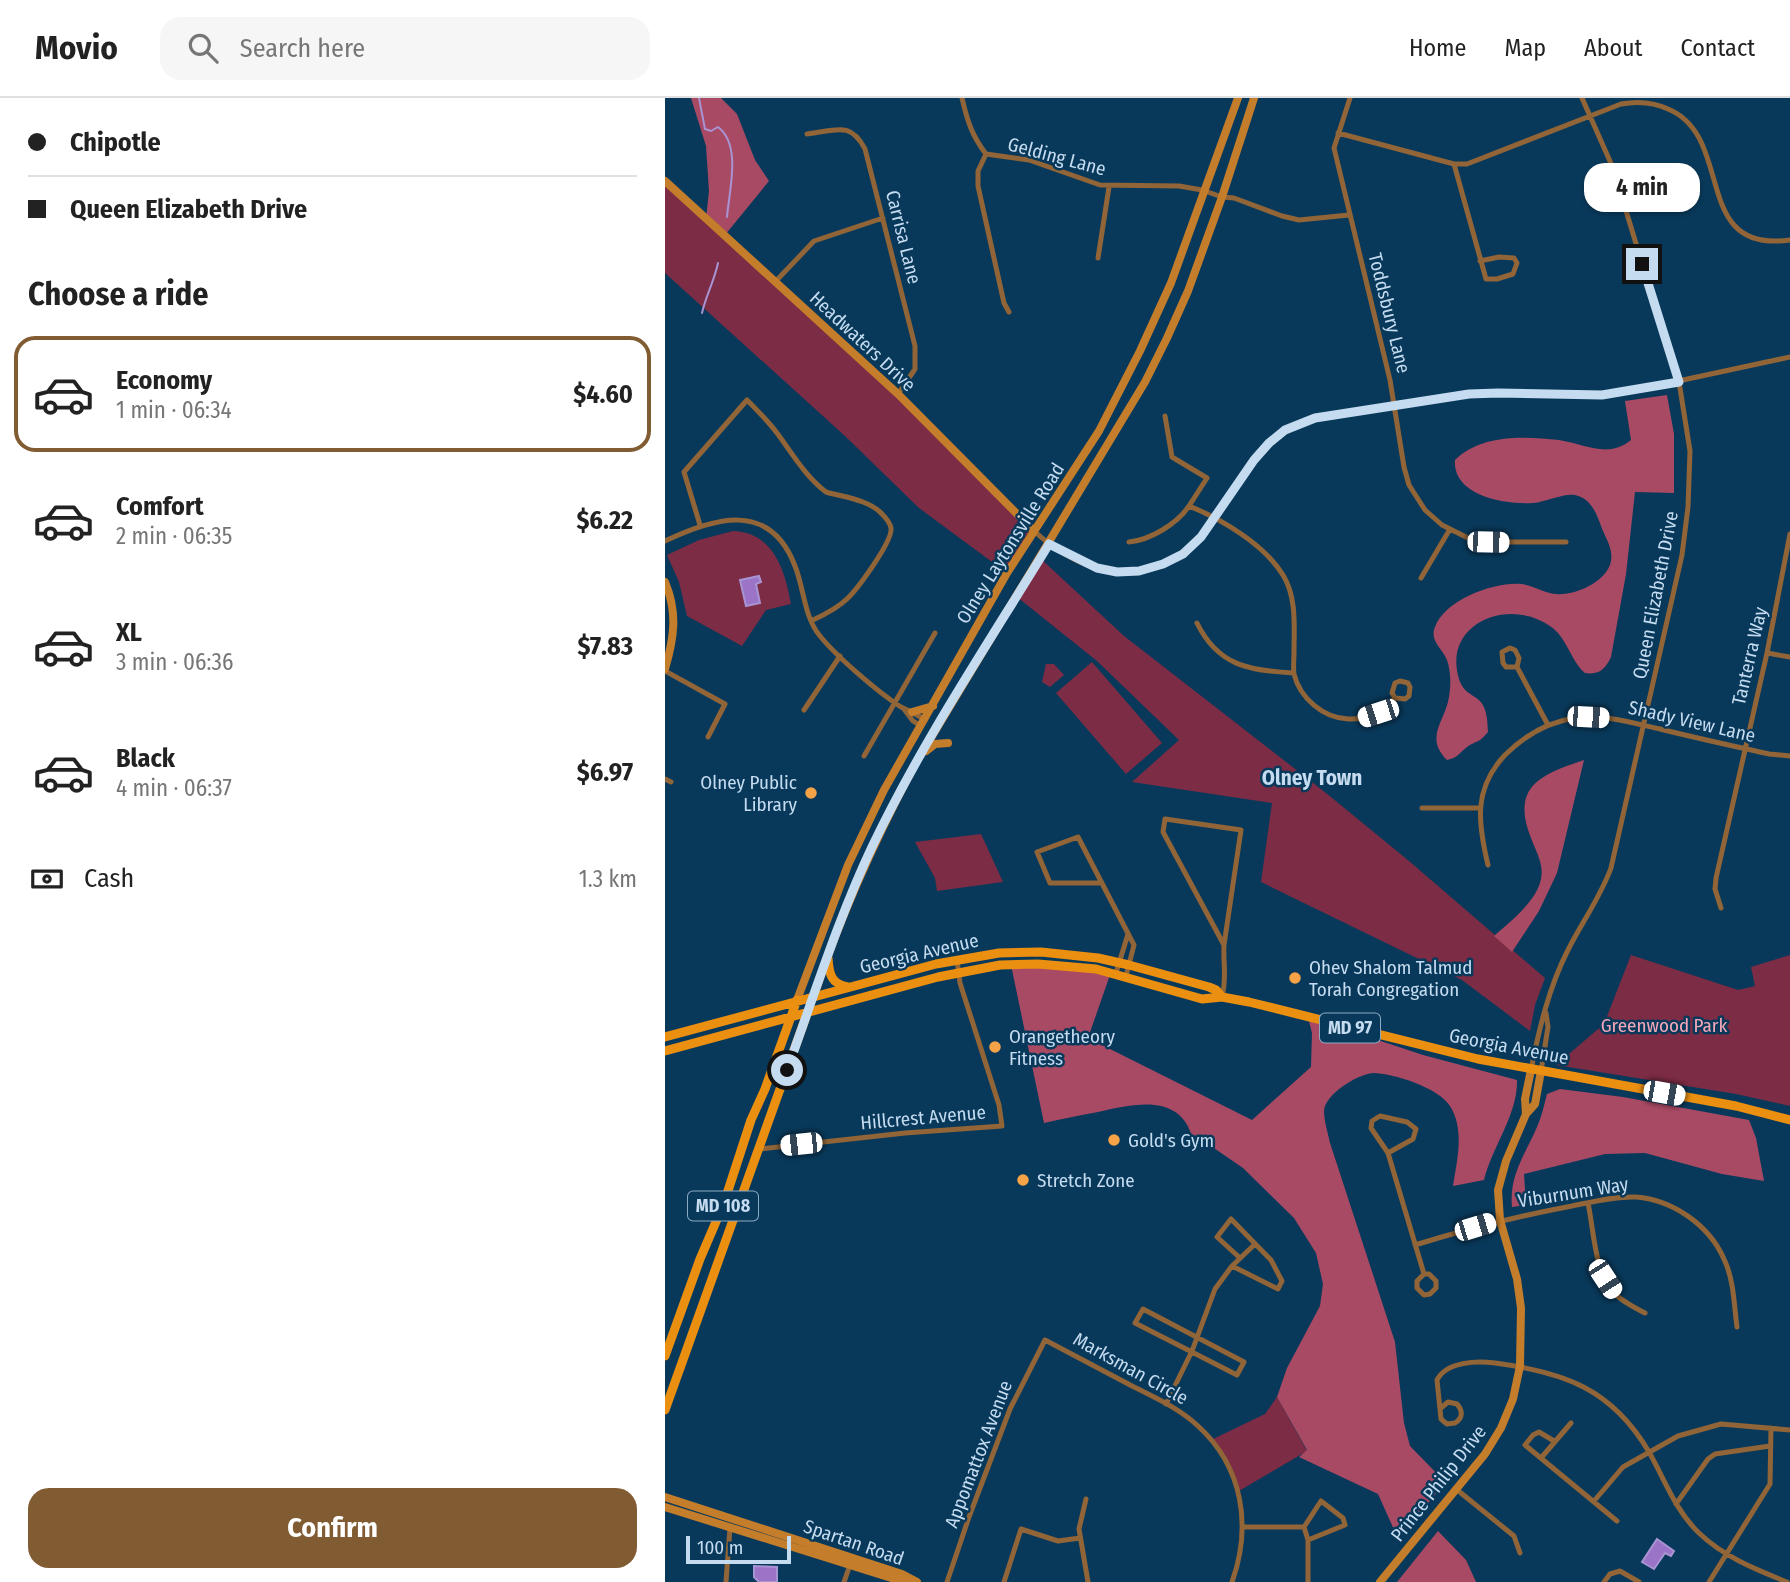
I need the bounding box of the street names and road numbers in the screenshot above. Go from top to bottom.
street label: Gelding Lane [1005,132,1108,181]
street label: Carrisa Lane [881,188,926,286]
street label: Toddsbury Lane [1363,251,1416,376]
street label: Headwaters Drive [805,287,920,396]
street label: Olney Laytonsville Road [952,459,1069,628]
street label: Queen Elizabeth Drive [1628,509,1683,681]
street label: Tanterra Way [1727,604,1772,707]
street label: Shady View Lane [1626,696,1758,747]
street label: Georgia Avenue [857,929,981,978]
road number: MD 97 [1320,1014,1380,1043]
street label: Georgia Avenue [1447,1024,1571,1069]
street label: Hillcrest Avenue [859,1101,987,1134]
street label: Viburnum Way [1516,1172,1630,1213]
road number: MD 108 [688,1191,758,1220]
street label: Marksman Circle [1069,1327,1192,1409]
street label: Appomattox Avenue [940,1377,1017,1531]
street label: Prince Philip Drive [1386,1420,1491,1546]
street label: Spartan Road [801,1515,907,1570]

